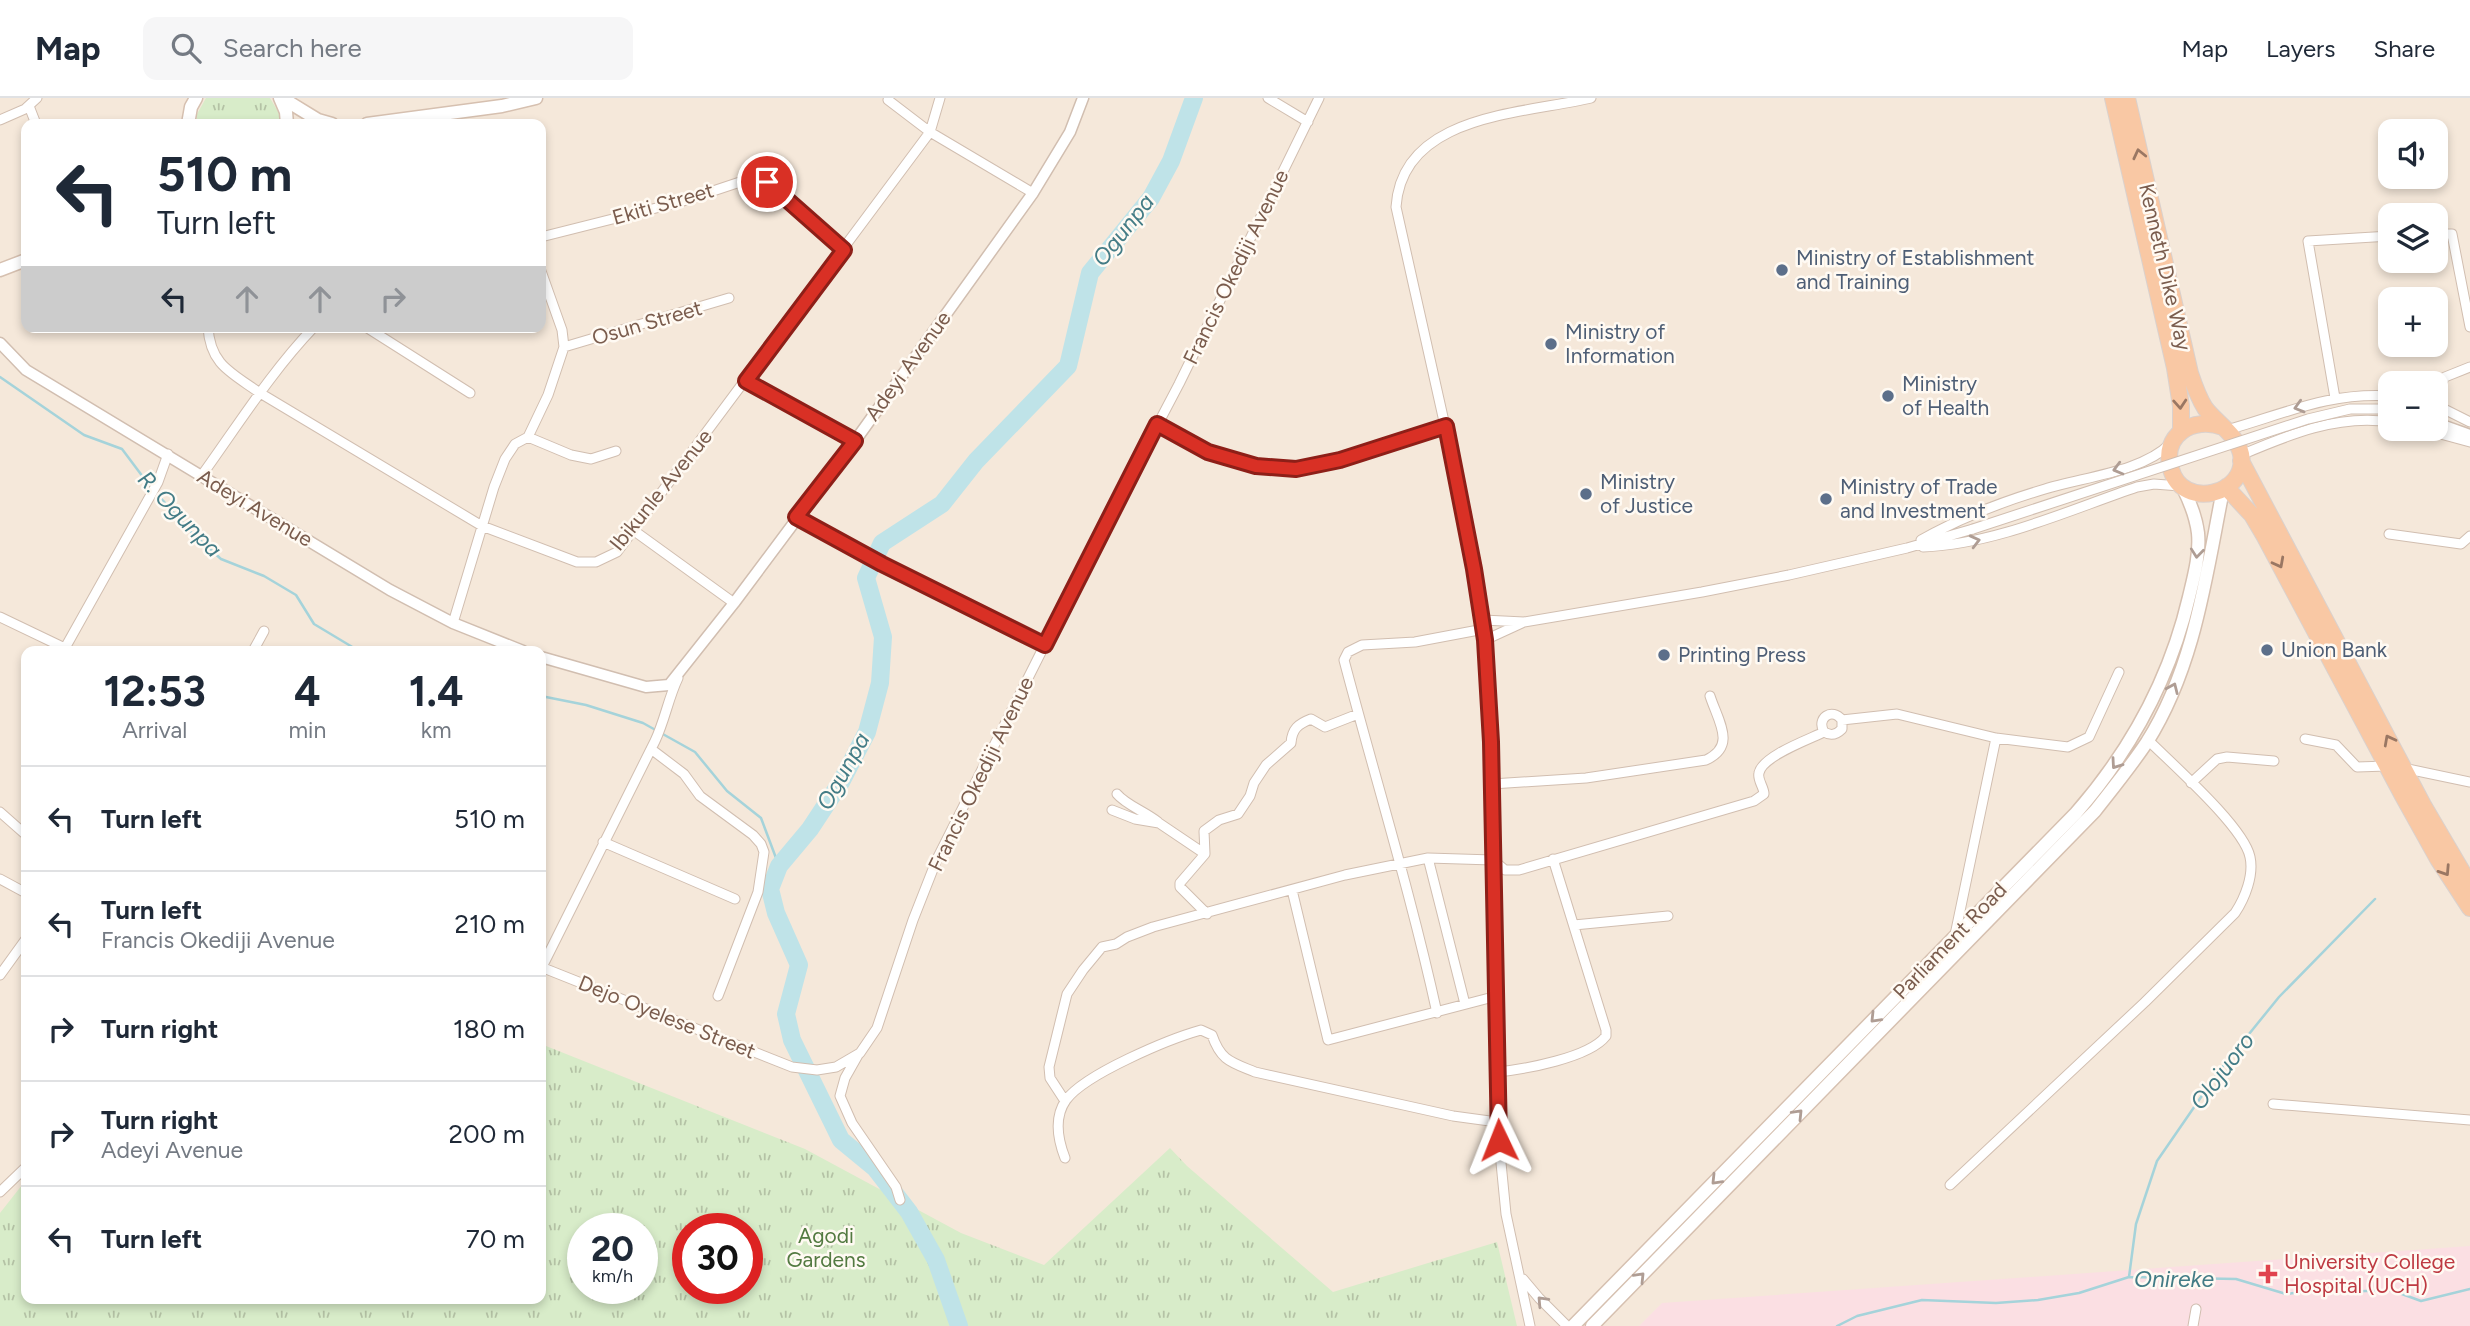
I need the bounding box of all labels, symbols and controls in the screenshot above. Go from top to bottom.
search box [143,17,633,80]
text: Map [35,29,101,68]
icon: search [167,29,205,67]
text: Search here [223,32,362,64]
text: Map [2181,34,2228,63]
text: Layers [2266,34,2335,63]
text: Share [2373,34,2435,63]
map controls [2378,119,2448,441]
button: sound [2378,119,2448,189]
text: 510 m [157,144,292,203]
icon: left [42,147,133,238]
one-way arrow [2133,148,2148,160]
pin [737,152,797,212]
icon: arrive [748,163,786,201]
street label: Francis Okediji Avenue [1178,165,1294,368]
street label: Ekiti Street [609,177,716,230]
street label: Kenneth Dike Way [2134,181,2197,353]
water label: Ogunpa [1086,188,1160,272]
button: layers [2378,203,2448,273]
text: Turn left [157,204,276,242]
place label: Ministry of Establishment and Training [1796,245,2035,294]
marker: Ministry of Establishment and Training [1774,262,1790,278]
icon: left [155,280,193,318]
icon: ahead [228,280,266,318]
icon: ahead [301,280,339,318]
icon: right [374,280,412,318]
button: + [2378,287,2448,357]
street label: Osun Street [589,295,705,350]
street label: Adeyi Avenue [859,306,956,426]
place label: Ministry of Information [1565,319,1675,368]
marker: Ministry of Information [1543,336,1559,352]
place label: Ministry of Health [1902,371,1989,420]
button: − [2378,371,2448,441]
marker: Ministry of Health [1880,388,1896,404]
one-way arrow [2172,399,2187,410]
one-way arrow [2293,399,2305,413]
street label: Ibikunle Avenue [604,424,717,555]
one-way arrow [2112,461,2124,475]
street label: Adeyi Avenue [193,463,317,552]
water label: R. Ogunpa [132,465,228,563]
place label: Ministry of Justice [1600,469,1693,518]
place label: Ministry of Trade and Investment [1840,474,1998,523]
marker: Ministry of Justice [1578,486,1594,502]
marker: Ministry of Trade and Investment [1818,491,1834,507]
one-way arrow [1968,535,1980,549]
one-way arrow [2189,548,2204,559]
one-way arrow [2271,556,2284,568]
place label: Union Bank [2281,637,2388,662]
place label: Printing Press [1678,642,1806,667]
marker: Union Bank [2259,642,2275,658]
marker: Printing Press [1656,647,1672,663]
text: 12:53 [104,666,206,717]
text: 4 [294,666,321,717]
text: 1.4 [409,666,463,717]
street label: Francis Okediji Avenue [923,672,1039,875]
one-way arrow [2165,682,2179,695]
text: Arrival [122,716,187,744]
text: min [288,716,326,744]
text: km [421,716,451,744]
water label: Ogunpa [810,727,876,815]
one-way arrow [2384,735,2397,748]
one-way arrow [2112,756,2124,769]
icon: left [42,800,80,838]
text: Turn left [101,803,202,835]
text: 510 m [454,803,525,835]
one-way arrow [2437,863,2450,876]
street label: Parliament Road [1888,877,2012,1004]
text: Turn left [101,894,202,926]
icon: left [42,905,80,943]
text: 210 m [455,908,525,940]
text: Francis Okediji Avenue [101,926,335,954]
street label: Dejo Oyelese Street [575,970,759,1064]
one-way arrow [1871,1009,1884,1022]
icon: right [42,1010,80,1048]
text: Turn right [101,1013,218,1045]
text: 180 m [453,1013,525,1045]
water label: Olojuoro [2184,1027,2260,1115]
position arrow [1462,1103,1536,1177]
text: Turn right [101,1104,218,1136]
one-way arrow [1790,1109,1803,1122]
icon: right [42,1115,80,1153]
text: 200 m [449,1118,525,1150]
text: Adeyi Avenue [101,1136,243,1164]
one-way arrow [1712,1172,1725,1185]
speed limit sign: 30 [672,1213,763,1304]
icon: left [42,1220,80,1258]
text: Turn left [101,1223,202,1255]
text: 70 m [466,1223,525,1255]
park label: Agodi Gardens [786,1223,866,1272]
text: 20 [591,1228,634,1270]
place label: University College Hospital (UCH) [2284,1249,2455,1298]
marker: University College Hospital (UCH) [2258,1264,2278,1284]
text: km/h [592,1265,633,1287]
water label: Onireke [2134,1265,2214,1293]
one-way arrow [1631,1272,1644,1285]
one-way arrow [1538,1296,1551,1309]

